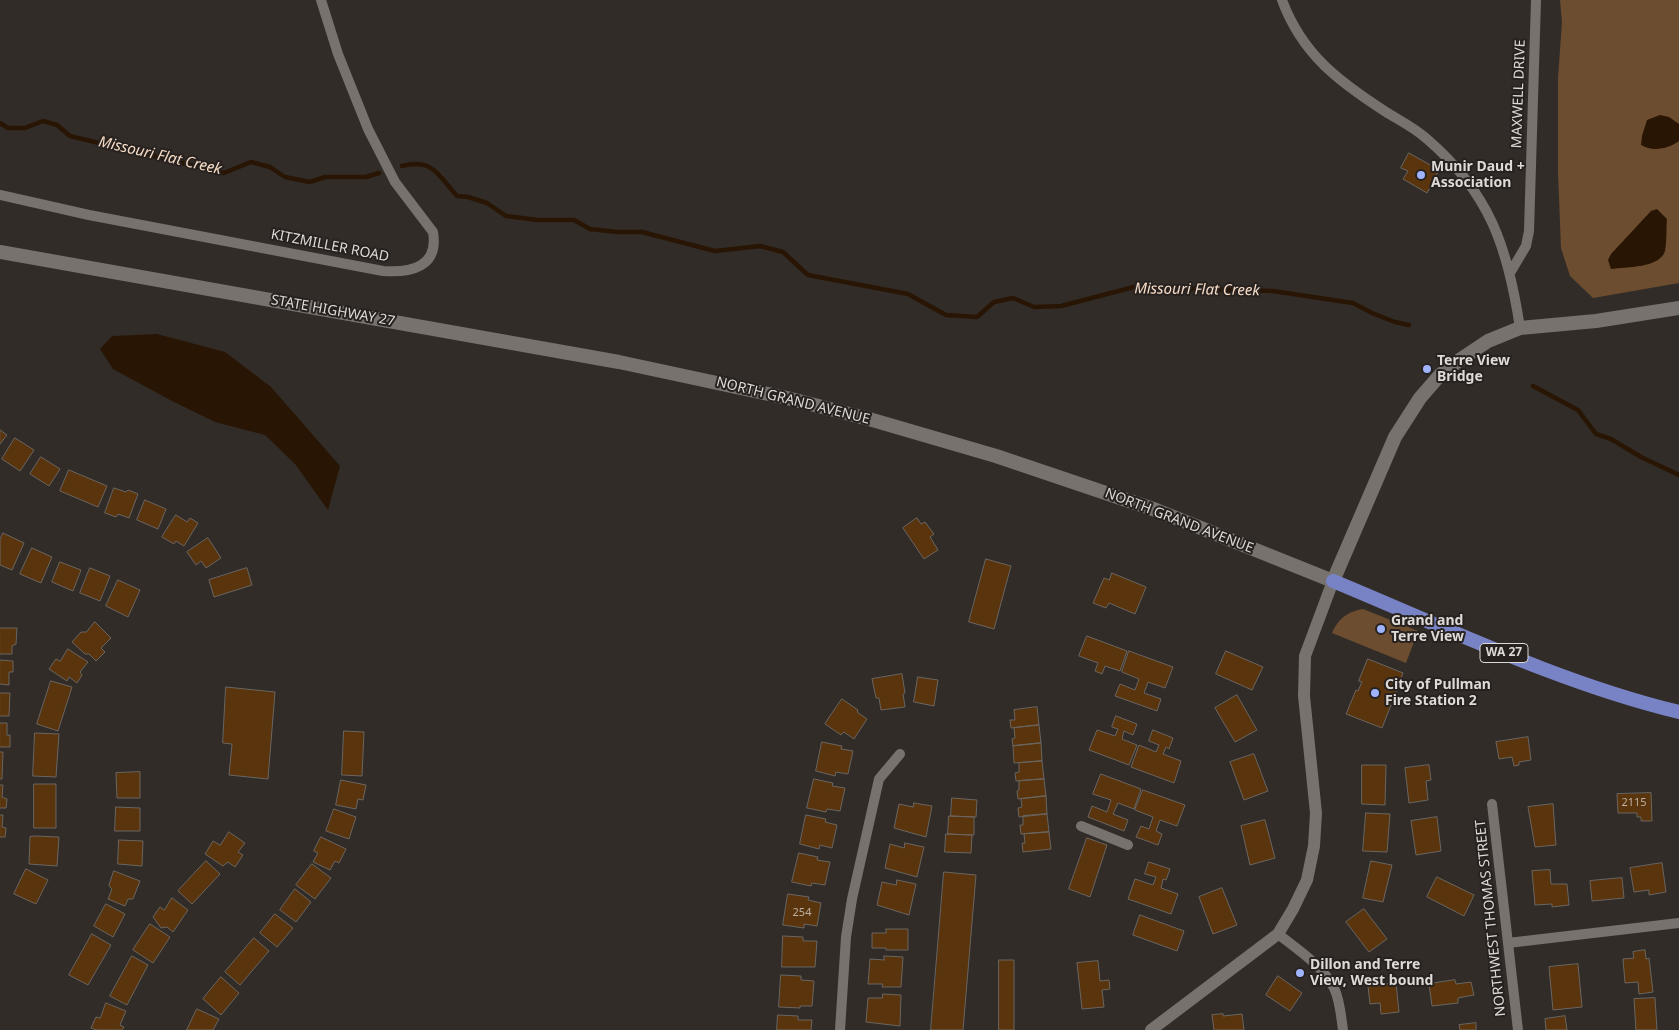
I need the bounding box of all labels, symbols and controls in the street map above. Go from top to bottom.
street label: MAXWELL DRIVE [1509,39,1529,149]
water label: Missouri Flat Creek [97,133,223,179]
place label: Munir Daud + Association [1431,159,1525,192]
marker: Munir Daud + Association [1415,169,1427,181]
street label: KITZMILLER ROAD [270,226,390,266]
water label: Missouri Flat Creek [1134,280,1260,300]
street label: STATE HIGHWAY 27 [270,292,396,330]
place label: Terre View Bridge [1437,353,1510,386]
marker: Terre View Bridge [1421,363,1433,375]
street label: NORTH GRAND AVENUE [714,374,872,428]
street label: NORTH GRAND AVENUE [1102,485,1256,557]
place label: Grand and Terre View [1391,613,1464,646]
marker: Grand and Terre View [1375,623,1387,635]
road number: WA 27 [1480,644,1528,662]
place label: City of Pullman Fire Station 2 [1385,677,1491,710]
marker: City of Pullman Fire Station 2 [1369,687,1381,699]
house number: 2115 [1621,796,1647,810]
street label: NORTHWEST THOMAS STREET [1472,819,1510,1017]
house number: 254 [793,906,811,920]
place label: Dillon and Terre View, West bound [1310,957,1433,990]
marker: Dillon and Terre View, West bound [1294,967,1306,979]

